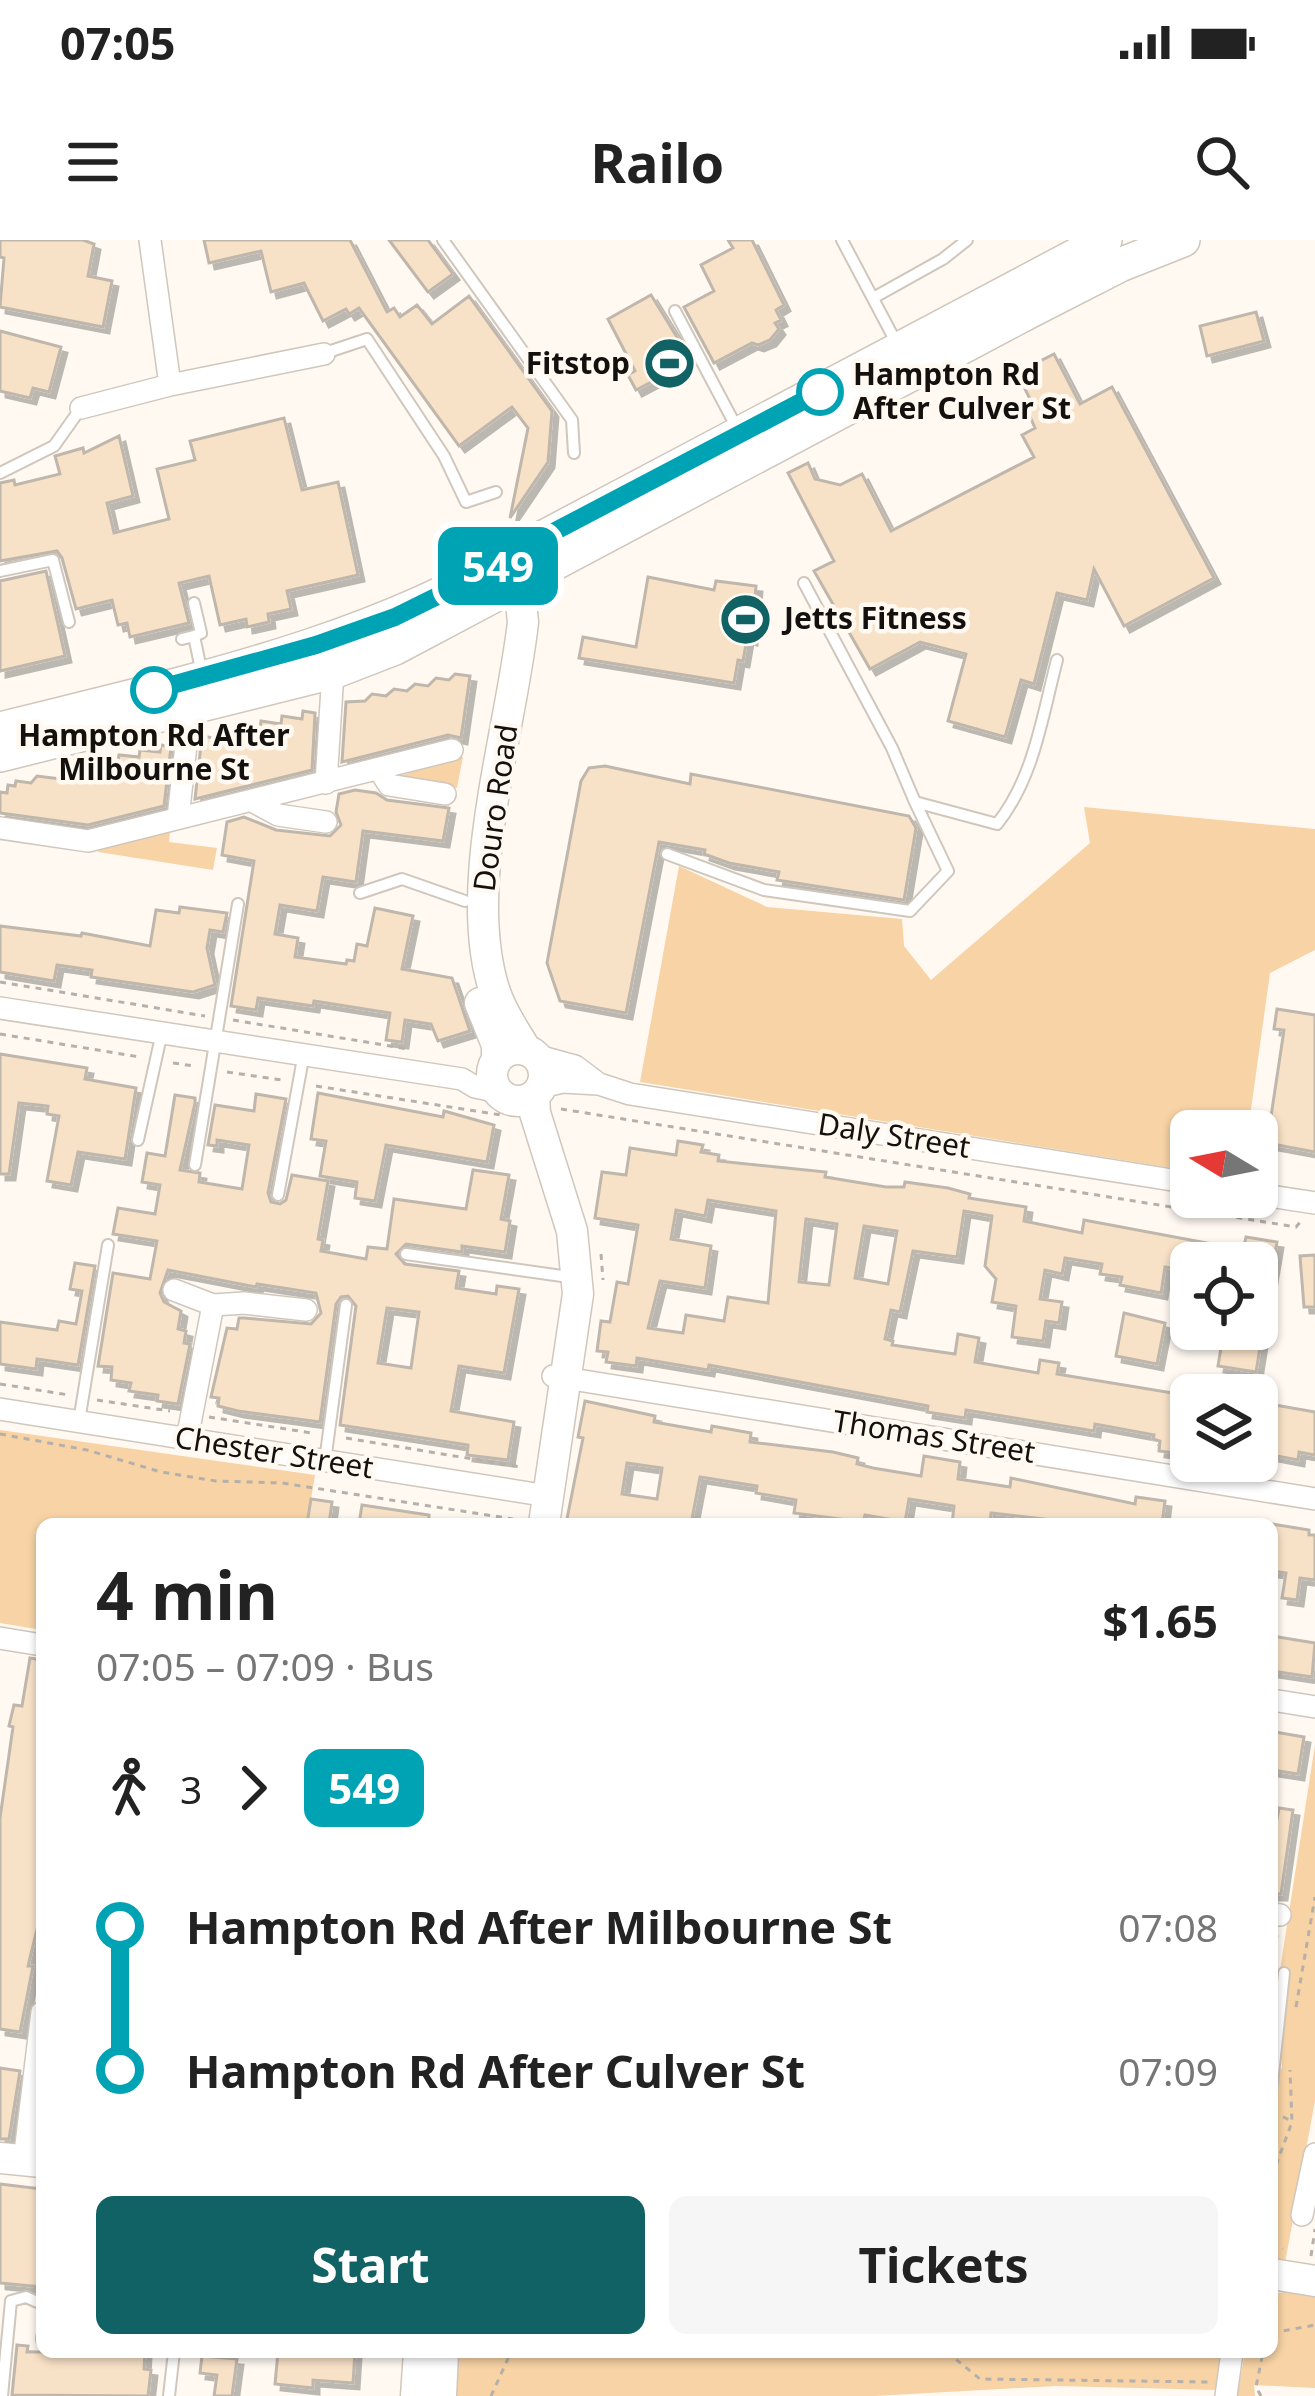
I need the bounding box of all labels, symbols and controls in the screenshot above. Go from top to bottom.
text: 07:05 [60,12,176,73]
text: Railo [591,125,724,199]
icon: menu [60,129,126,195]
icon: search [1189,129,1255,195]
sports icon: Fitstop [641,336,697,392]
place label: Fitstop [526,342,630,383]
place label: Hampton Rd After Culver St [853,353,1071,428]
marker: Hampton Rd After Culver St [798,370,842,414]
line badge: 549 [429,527,567,605]
text: 549 [462,537,534,594]
sports icon: Jetts Fitness [717,591,773,647]
place label: Jetts Fitness [781,597,967,638]
marker: Hampton Rd After Milbourne St [132,668,176,712]
place label: Hampton Rd After Milbourne St [18,714,290,789]
street label: Douro Road [462,722,527,894]
street label: Daly Street [815,1102,973,1167]
north arrow [1170,1110,1278,1218]
map controls [1170,1110,1278,1482]
button: locate [1170,1242,1278,1350]
button: layers [1170,1374,1278,1482]
street label: Thomas Street [830,1399,1038,1472]
street label: Chester Street [172,1416,377,1487]
text: 4 min [96,1549,278,1639]
text: $1.65 [1102,1590,1218,1651]
text: 07:05 – 07:09 · Bus [96,1639,434,1692]
icon: walk [96,1755,162,1821]
icon: forward [220,1755,286,1821]
text: 549 [328,1759,400,1816]
text: 3 [180,1762,202,1815]
text: Hampton Rd After Milbourne St [186,1896,892,1957]
text: 07:08 [1118,1900,1218,1953]
text: Hampton Rd After Culver St [186,2040,805,2101]
text: 07:09 [1118,2044,1218,2097]
button: Start [96,2196,645,2334]
button: Tickets [669,2196,1218,2334]

